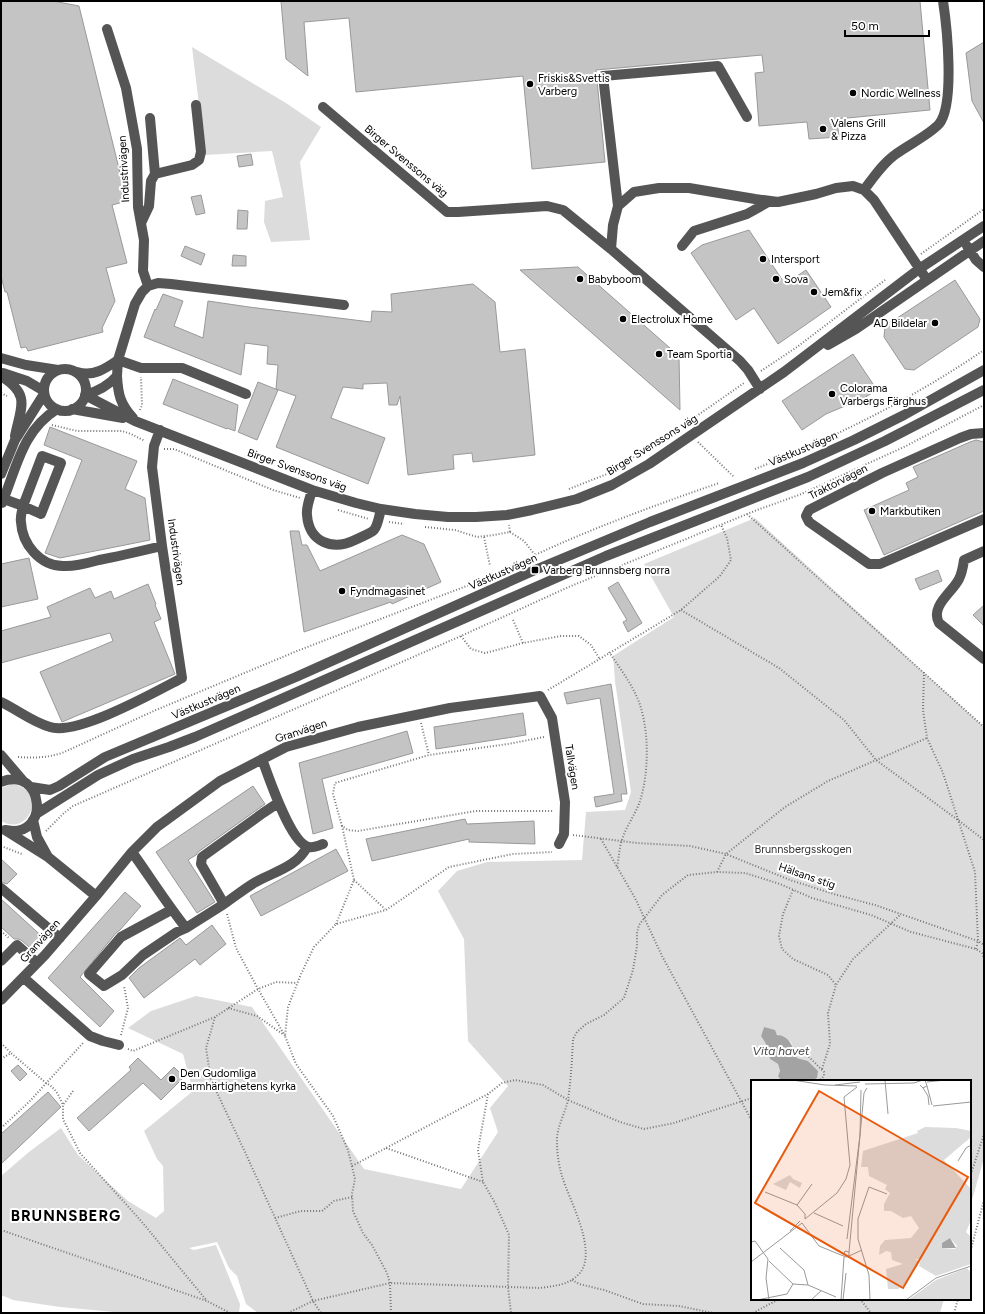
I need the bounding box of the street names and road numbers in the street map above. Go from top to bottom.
street label: Birger Svenssons väg [362,122,450,200]
street label: Industrivägen [116,135,132,203]
street label: Birger Svenssons väg [604,412,700,478]
street label: Västkustvägen [767,429,839,469]
street label: Birger Svenssons väg [246,446,348,494]
street label: Traktorvägen [806,462,870,502]
street label: Industrivägen [165,518,187,586]
street label: Västkustvägen [467,551,539,593]
street label: Västkustvägen [170,682,242,722]
street label: Granvägen [273,717,329,745]
street label: Tallvägen [562,743,582,791]
street label: Hälsans stig [777,860,837,892]
street label: Granvägen [17,917,63,965]

